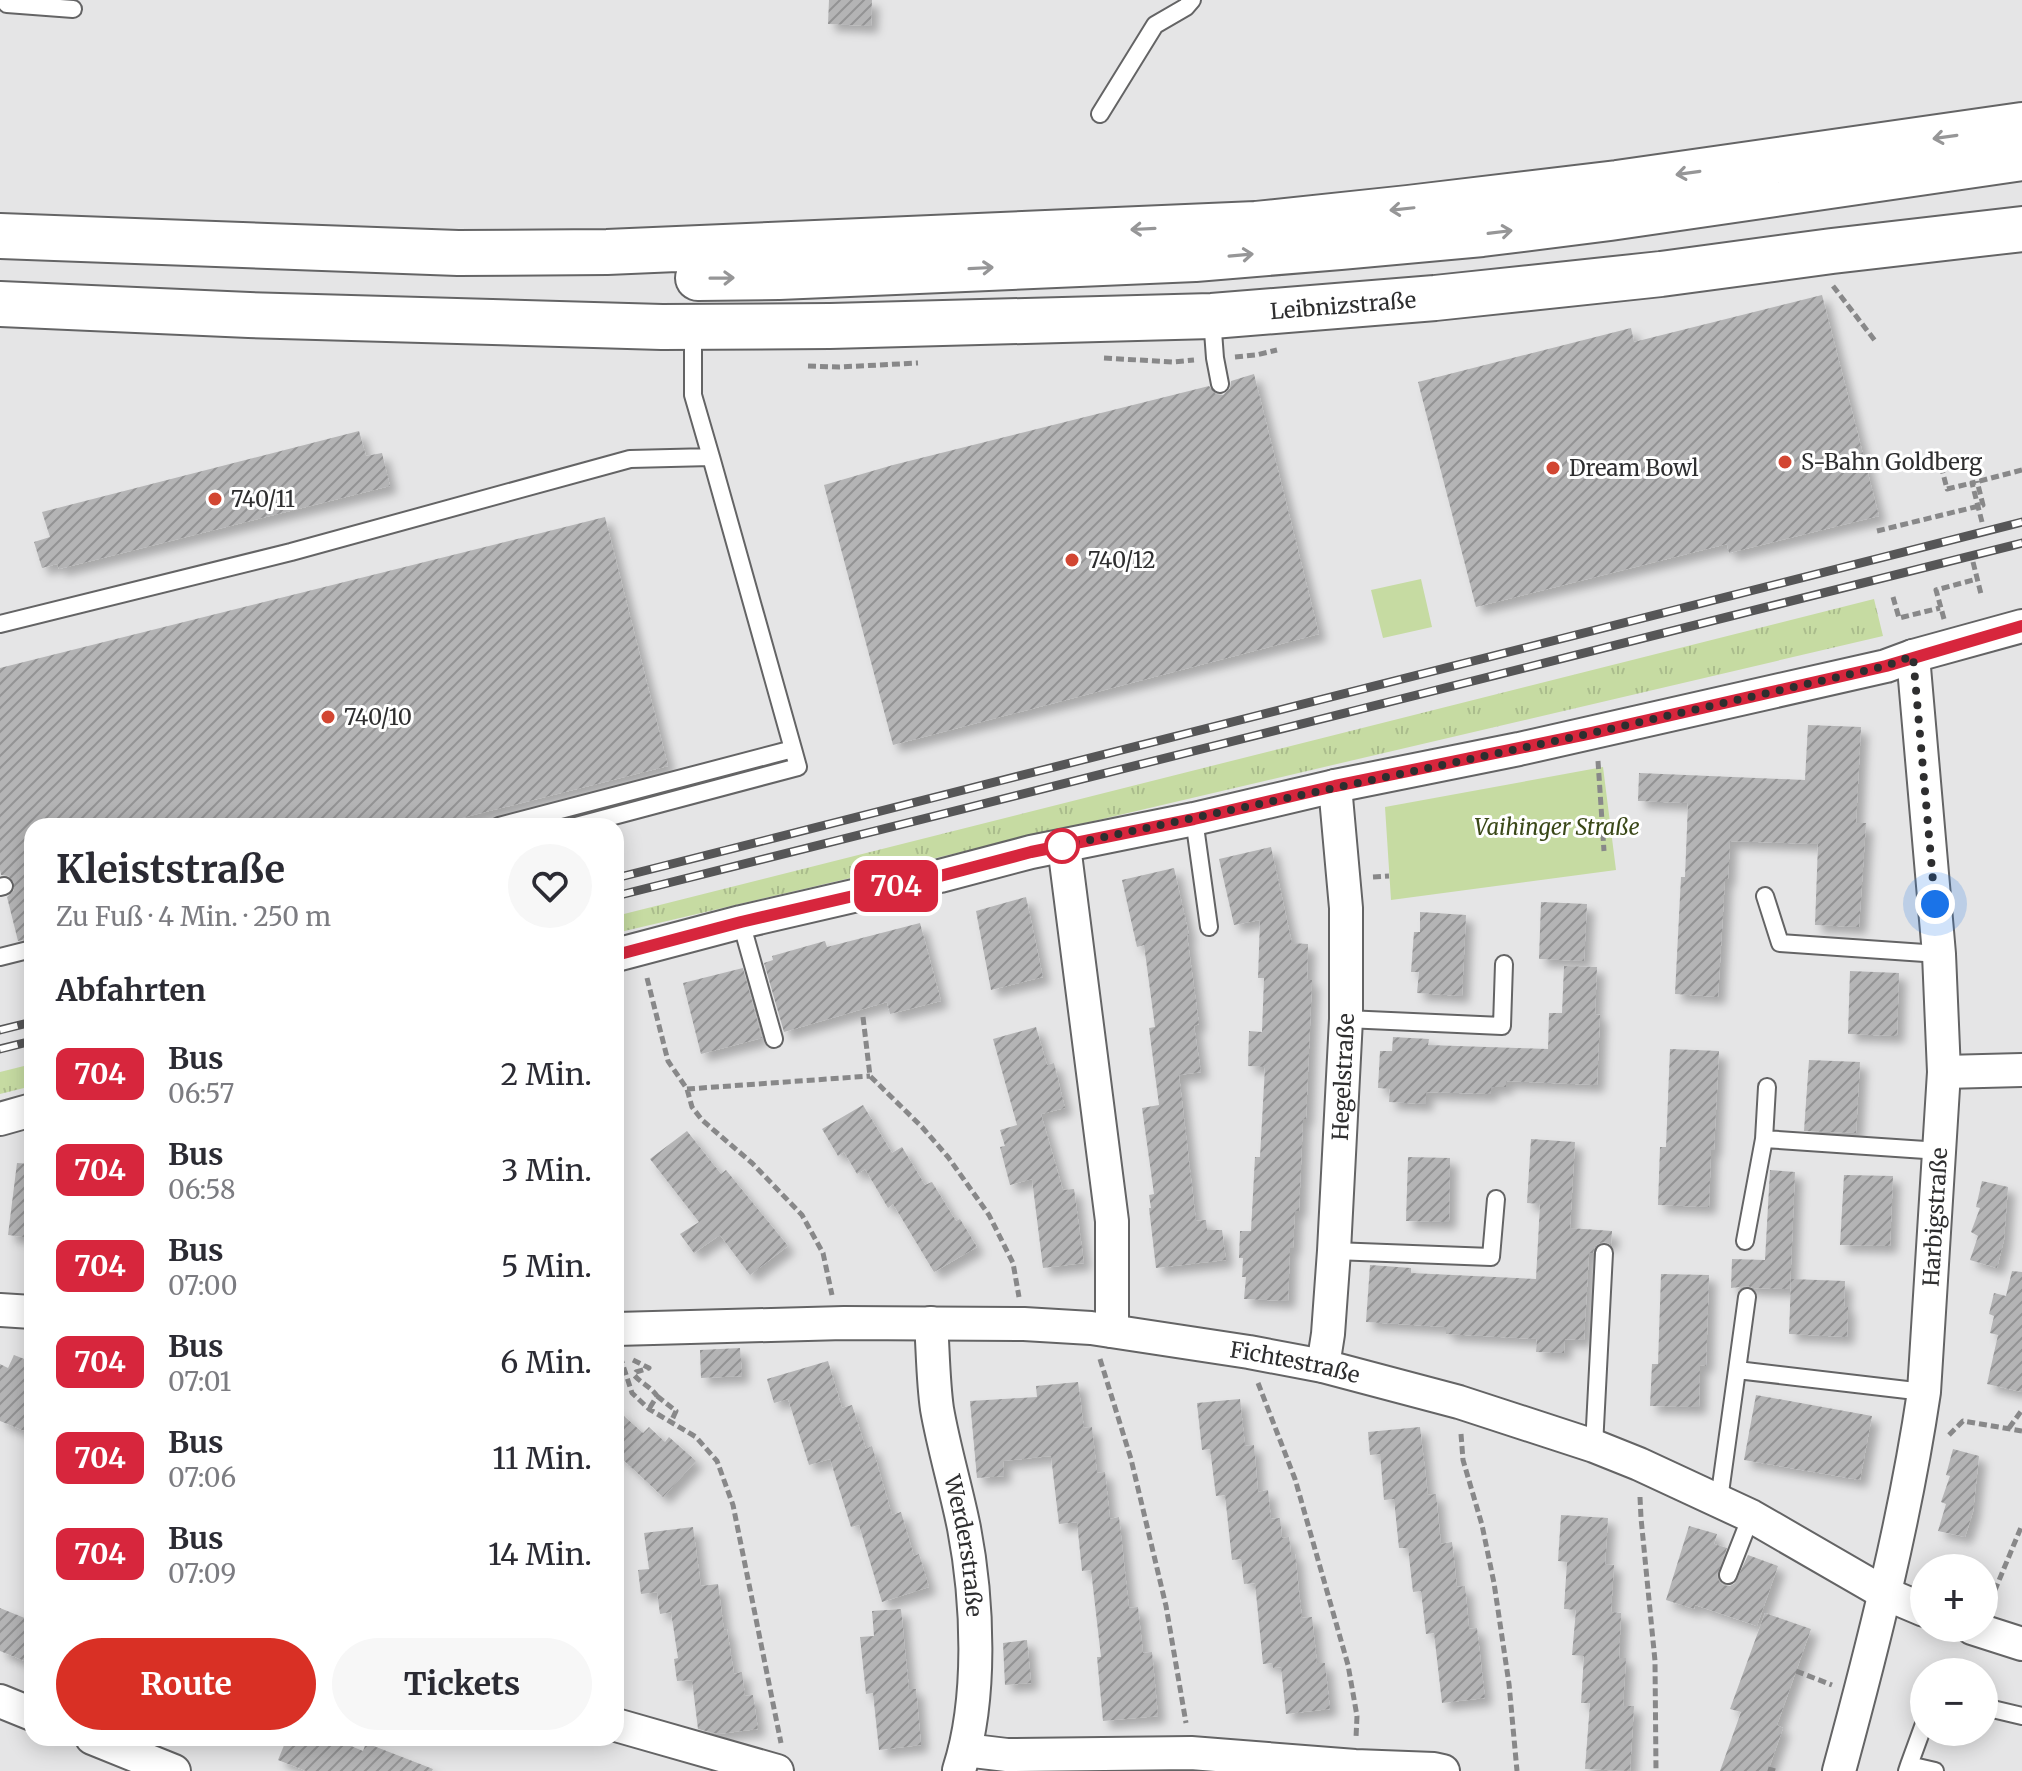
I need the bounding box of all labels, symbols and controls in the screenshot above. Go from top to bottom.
one-way arrow [1933,130,1958,145]
one-way arrow [1675,166,1701,181]
one-way arrow [1389,201,1416,216]
one-way arrow [1130,222,1157,237]
one-way arrow [1486,224,1513,239]
one-way arrow [1227,247,1254,262]
one-way arrow [967,260,994,275]
one-way arrow [708,270,735,286]
street label: Leibnizstraße [1269,286,1417,325]
place label: S-Bahn Goldberg [1801,448,1982,476]
marker: S-Bahn Goldberg [1776,453,1794,471]
place label: Dream Bowl [1569,454,1699,482]
marker: Dream Bowl [1544,459,1562,477]
place label: 740/11 [231,485,295,513]
marker: 740/11 [206,490,224,508]
place label: 740/12 [1088,546,1156,574]
marker: 740/12 [1063,551,1081,569]
place label: 740/10 [344,703,412,731]
marker: 740/10 [319,708,337,726]
park label: Vaihinger Straße [1474,813,1640,841]
unlabelled marker [1045,829,1079,863]
button: heart [508,844,592,928]
text: Kleiststraße [56,846,285,893]
line badge: 704 [850,860,942,912]
text: 704 [870,868,922,904]
your location [1915,884,1955,924]
text: Zu Fuß · 4 Min. · 250 m [56,900,331,933]
text: Abfahrten [56,971,206,1009]
street label: Hegelstraße [1326,1013,1360,1141]
text: Bus [168,1039,224,1077]
text: 2 Min. [501,1055,592,1093]
text: 704 [74,1056,126,1092]
text: 06:57 [168,1077,234,1110]
text: Bus [168,1135,224,1173]
street label: Harbigstraße [1917,1147,1953,1287]
text: 3 Min. [501,1151,592,1189]
text: 704 [74,1152,126,1188]
text: 06:58 [168,1173,236,1206]
text: Bus [168,1231,224,1269]
text: 5 Min. [501,1247,592,1285]
text: 704 [74,1248,126,1284]
text: 07:00 [168,1269,238,1302]
text: Bus [168,1327,224,1365]
street label: Fichtestraße [1228,1335,1363,1389]
text: 6 Min. [500,1343,592,1381]
text: 704 [74,1344,126,1380]
text: 07:01 [168,1365,231,1398]
text: Bus [168,1423,224,1461]
text: 11 Min. [492,1439,592,1477]
text: 704 [74,1440,126,1476]
text: 07:06 [168,1461,236,1494]
street label: Werderstraße [938,1471,989,1617]
text: Bus [168,1519,224,1557]
text: 14 Min. [488,1535,592,1573]
text: 704 [74,1536,126,1572]
map controls [1910,1554,1998,1746]
button: + [1910,1554,1998,1642]
text: 07:09 [168,1557,236,1590]
button: Route [56,1638,316,1730]
button: Tickets [332,1638,592,1730]
button: − [1910,1658,1998,1746]

